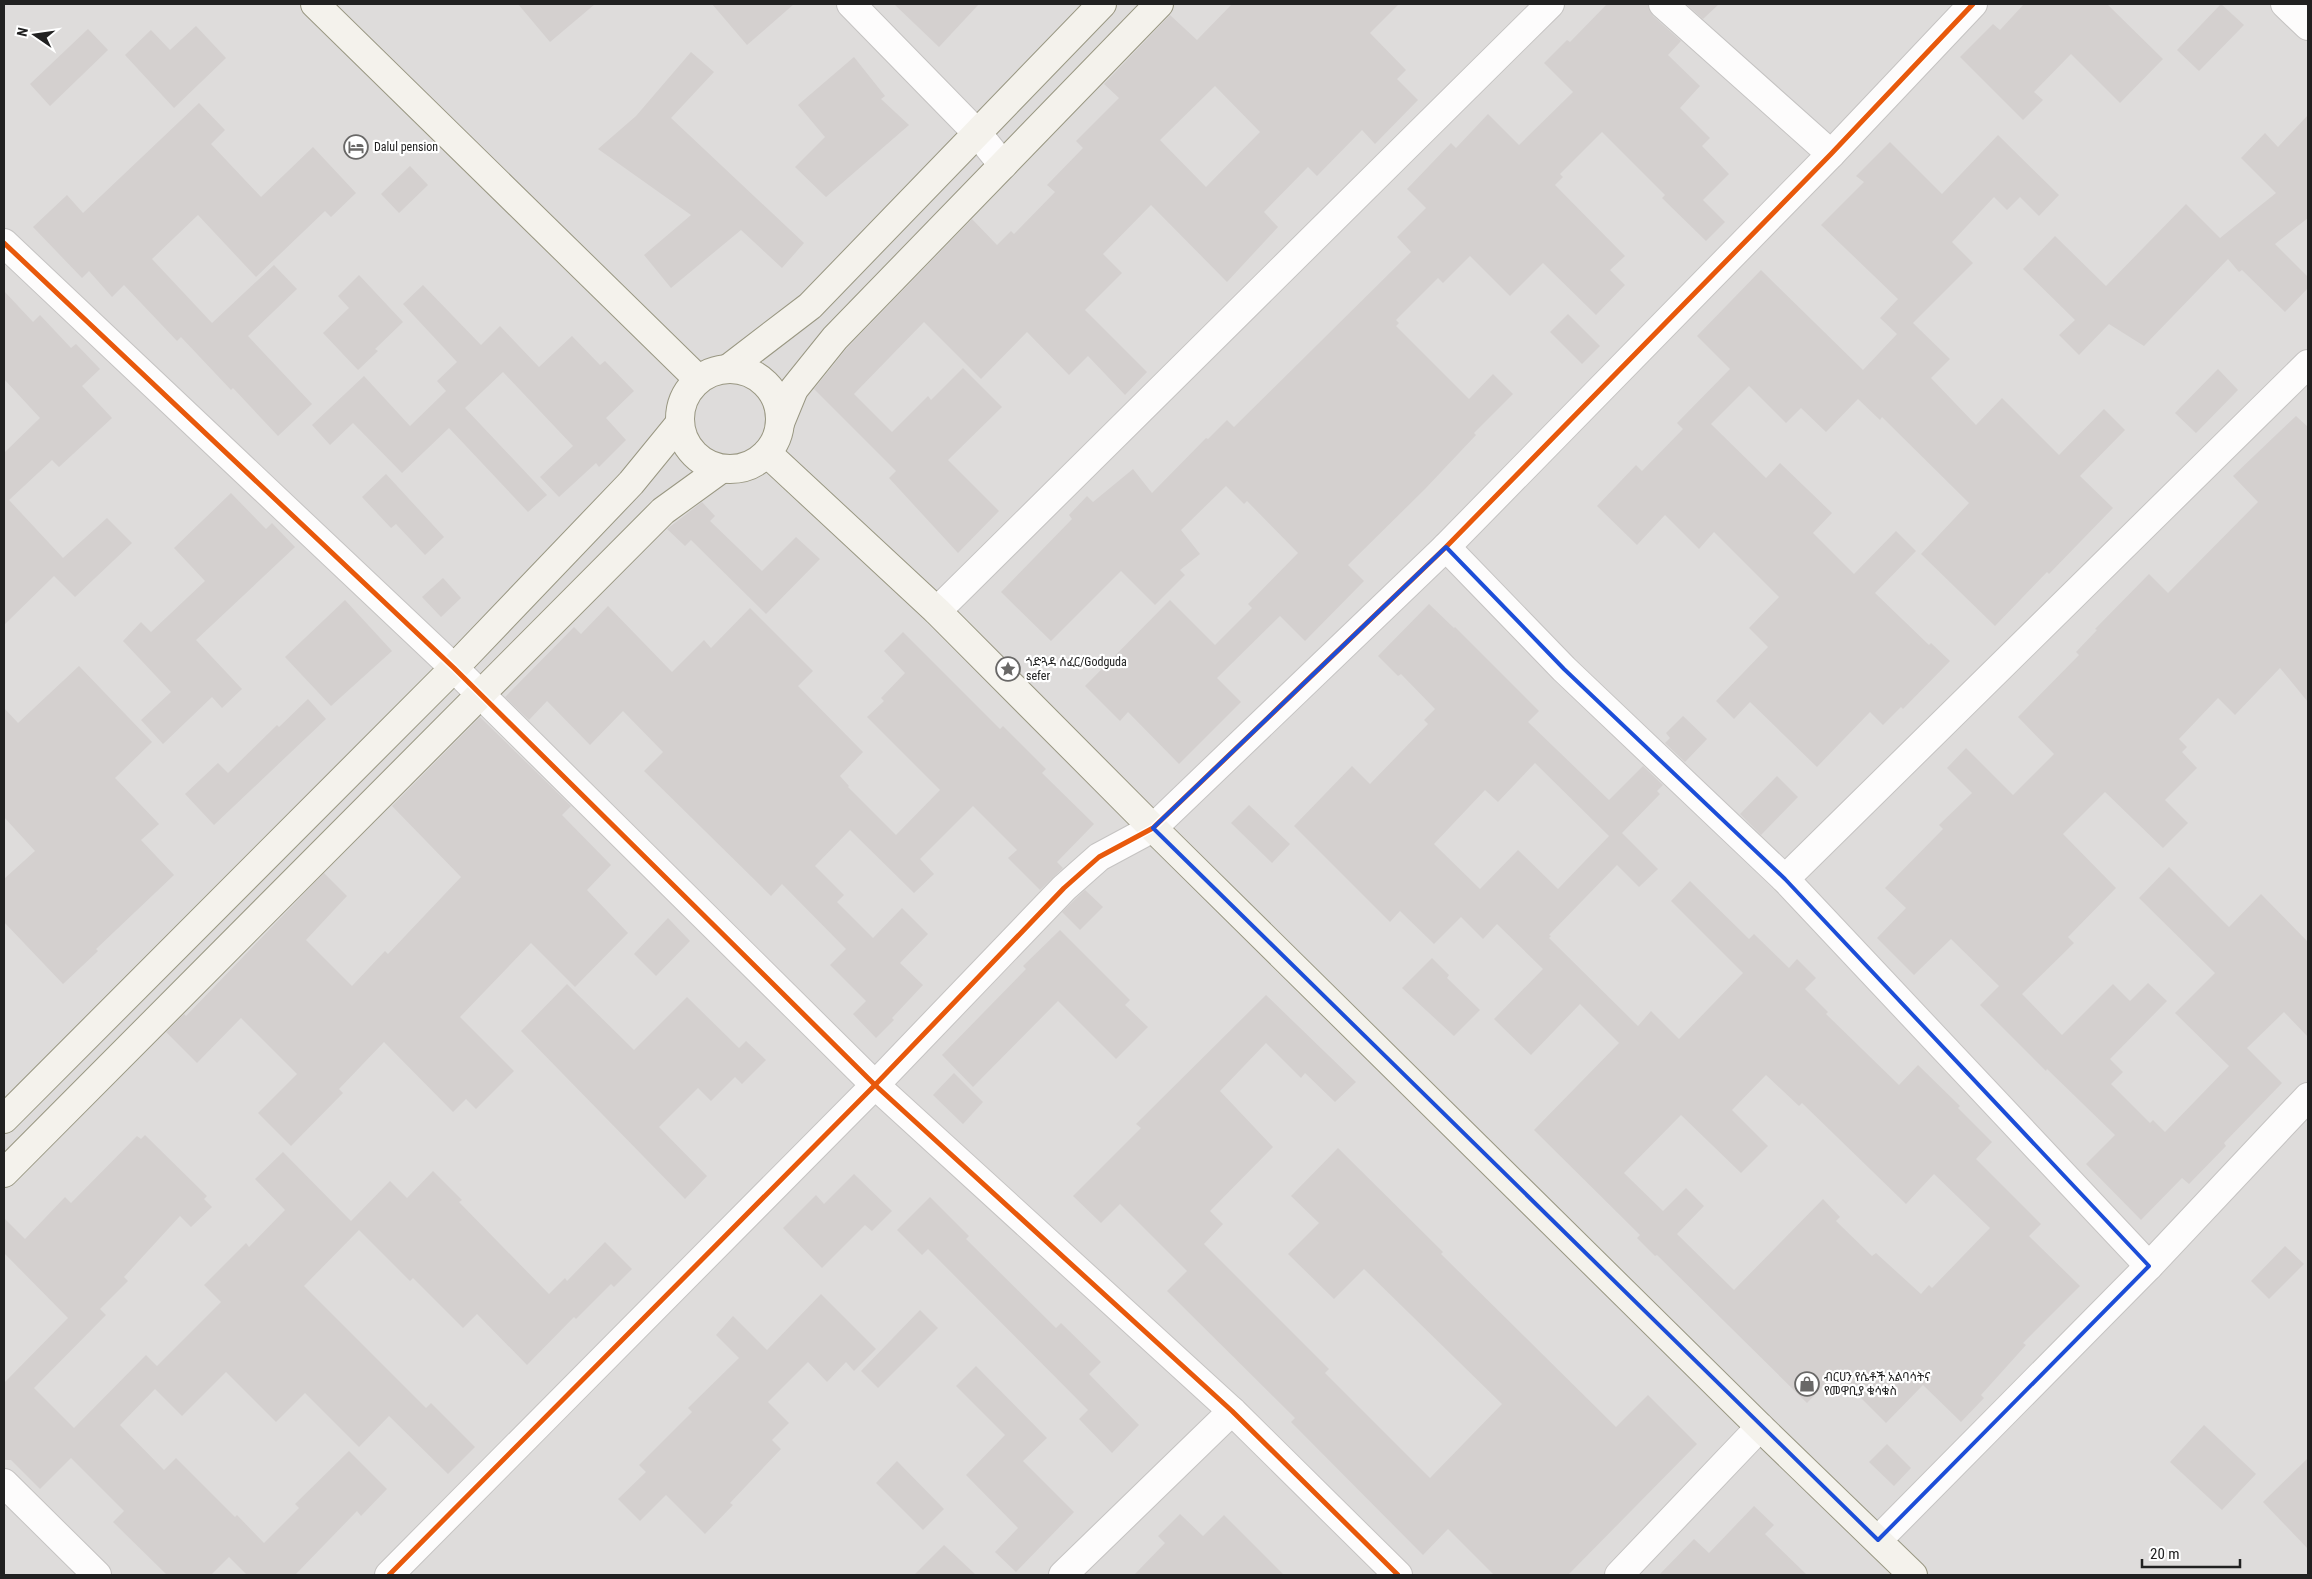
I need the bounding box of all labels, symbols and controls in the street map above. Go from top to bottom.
north arrow [10,10,60,60]
text: N [14,26,31,38]
hotel icon: Dalul pension [343,134,369,160]
place label: Dalul pension [374,140,438,154]
place label: ጎድጓዳ ሰፈር/Godguda sefer [1026,655,1127,683]
place icon: ጎድጓዳ ሰፈር/Godguda sefer [995,656,1021,682]
place label: ብርሀን የሴቶች አልባሳትና የመዋቢያ ቁሳቁስ [1824,1370,1930,1398]
shop icon: ብርሀን የሴቶች አልባሳትና የመዋቢያ ቁሳቁስ [1794,1371,1820,1397]
scale bar [2142,1536,2240,1568]
text: 20 m [2150,1545,2180,1563]

